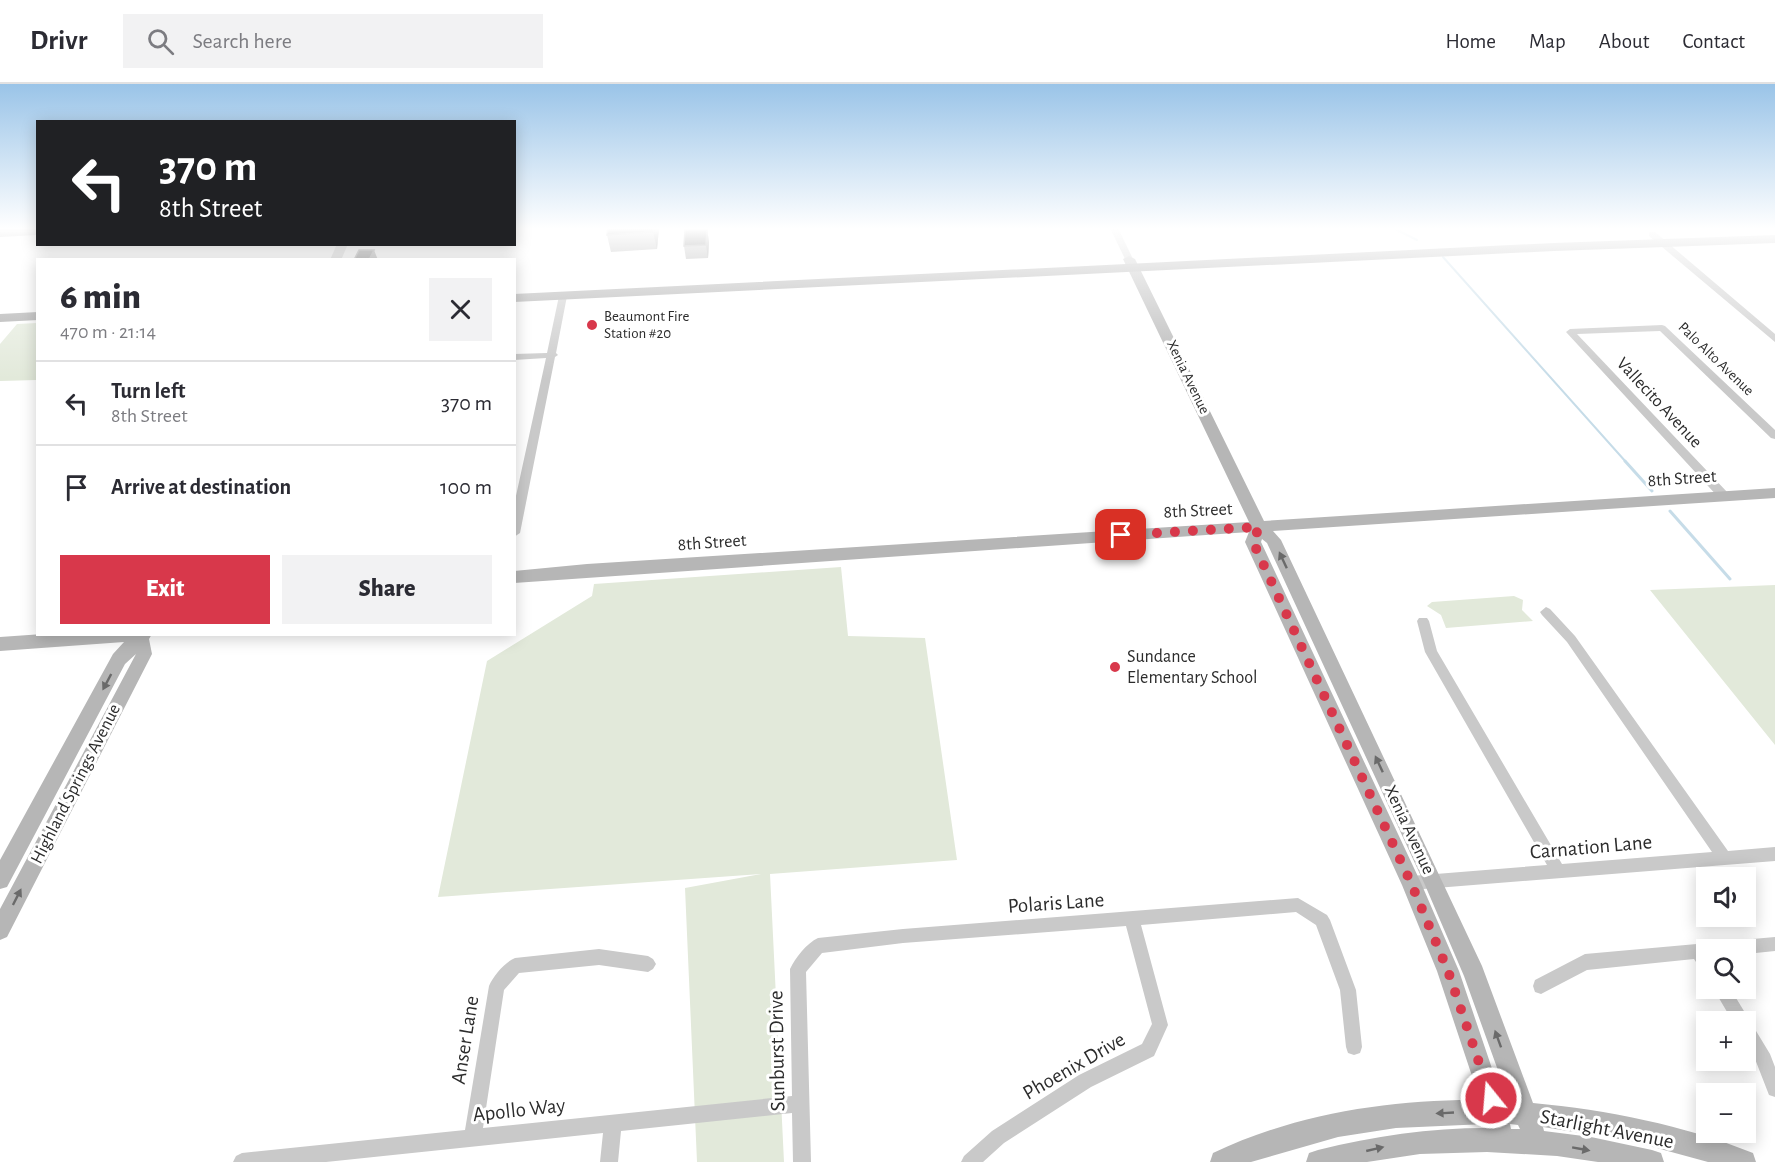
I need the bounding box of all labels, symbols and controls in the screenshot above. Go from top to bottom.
search box [123,14,543,68]
icon: search [144,25,177,58]
text: Drivr [30,27,87,55]
text: Search here [192,30,292,52]
text: Home [1445,31,1496,52]
text: Map [1529,31,1566,52]
text: About [1599,31,1649,52]
text: Contact [1682,31,1745,52]
icon: left [60,144,138,222]
text: 370 m [159,146,257,188]
text: 8th Street [159,195,262,222]
button: close [429,278,492,341]
text: 6 min [60,279,141,315]
place label: Beaumont Fire Station #20 [604,309,689,341]
marker: Beaumont Fire Station #20 [585,318,599,332]
street label: Palo Alto Avenue [1675,319,1757,399]
text: 470 m · 21:14 [60,322,156,342]
street label: Xenia Avenue [1164,338,1212,416]
street label: Vallecito Avenue [1613,355,1705,451]
text: Turn left [111,380,185,402]
icon: left [60,387,93,420]
text: 370 m [441,392,492,414]
text: 8th Street [111,406,188,426]
street label: 8th Street [1647,468,1717,490]
icon: arrive [60,471,93,504]
text: Arrive at destination [111,476,291,498]
text: 100 m [440,476,492,498]
street label: 8th Street [1163,500,1233,522]
pin [1095,509,1146,560]
icon: arrive [1104,518,1137,551]
street label: 8th Street [677,532,747,554]
one-way arrow [1278,551,1287,568]
button: Exit [60,555,270,624]
button: Share [282,555,492,624]
place label: Sundance Elementary School [1127,648,1258,687]
marker: Sundance Elementary School [1108,660,1122,674]
one-way arrow [102,674,112,691]
street label: Highland Springs Avenue [28,701,124,867]
one-way arrow [1374,756,1383,773]
street label: Xenia Avenue [1381,783,1437,877]
street label: Carnation Lane [1529,831,1653,863]
map controls [1696,867,1756,1143]
button: sound [1696,867,1756,927]
one-way arrow [12,888,22,905]
street label: Polaris Lane [1007,889,1105,917]
button: search [1696,939,1756,999]
street label: Sunburst Drive [765,990,789,1112]
street label: Anser Lane [448,994,482,1086]
button: + [1696,1011,1756,1071]
street label: Phoenix Drive [1019,1028,1129,1104]
one-way arrow [1492,1030,1502,1048]
position arrow [1459,1066,1523,1130]
button: − [1696,1083,1756,1143]
street label: Apollo Way [472,1095,566,1125]
street label: Starlight Avenue [1538,1106,1676,1152]
one-way arrow [1435,1108,1454,1117]
one-way arrow [1366,1144,1385,1153]
one-way arrow [1572,1145,1591,1154]

